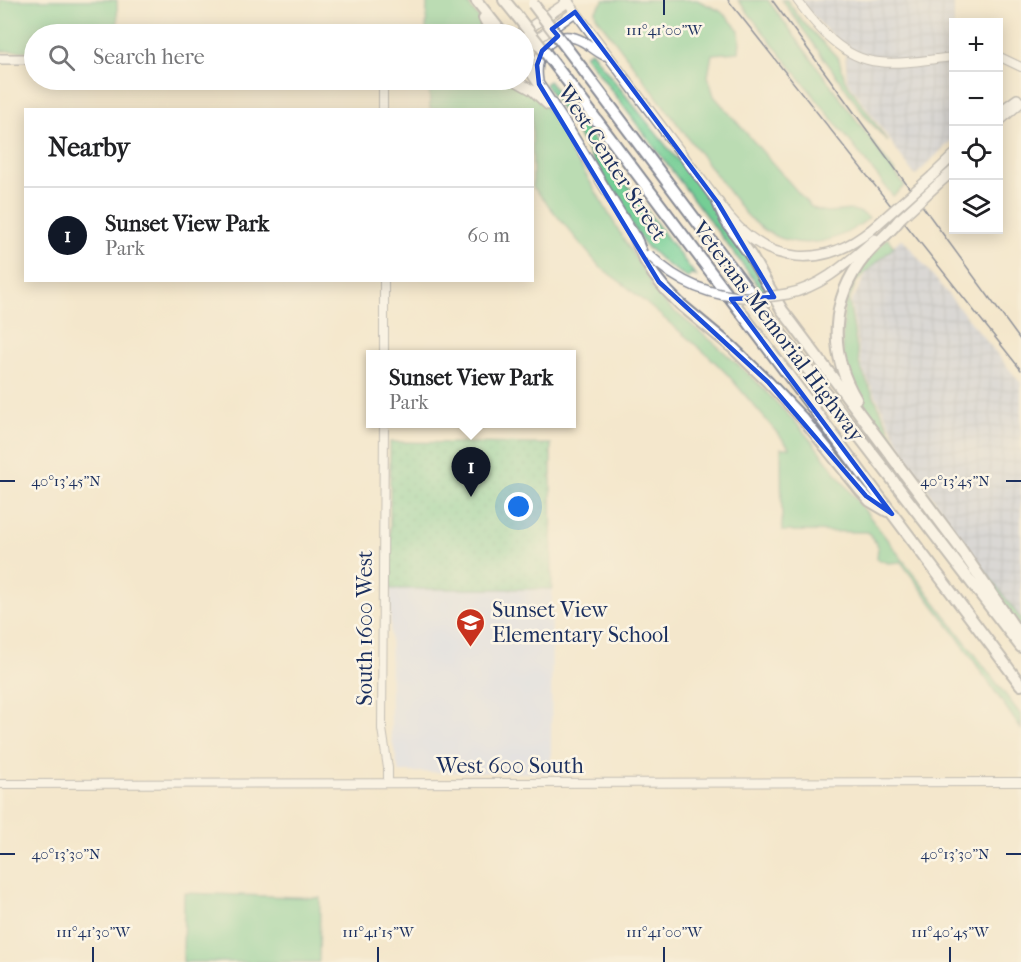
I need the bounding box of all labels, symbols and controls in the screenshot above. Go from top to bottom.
map controls [949,18,1003,234]
button: + [949,18,1003,72]
text: 111°41'00"W [626,21,703,39]
search box [24,24,534,90]
icon: search [45,41,78,74]
text: Search here [93,44,205,70]
button: − [949,72,1003,126]
street label: West Center Street [551,79,672,246]
button: locate [949,126,1003,180]
text: Nearby [48,132,130,163]
button: layers [949,180,1003,234]
text: Sunset View Park [105,211,269,237]
street label: Veterans Memorial Highway [686,215,871,448]
text: 1 [64,224,71,247]
text: 60 m [467,224,510,247]
text: Park [105,237,145,260]
popup [366,350,576,428]
text: Sunset View Park [389,365,553,391]
text: Park [389,391,429,414]
pin: 1 [452,448,490,497]
text: 40°13'45"N [31,472,101,490]
text: 40°13'45"N [920,472,990,490]
your location [504,492,533,521]
street label: South 1600 West [352,550,378,706]
place label: Sunset View Elementary School [492,597,669,648]
school or university icon: Sunset View Elementary School [455,606,487,648]
street label: West 600 South [435,753,584,779]
text: 40°13'30"N [32,845,101,863]
text: 40°13'30"N [921,845,990,863]
text: 111°41'30"W [56,923,131,941]
text: 111°41'15"W [342,923,415,941]
text: 111°41'00"W [626,923,703,941]
text: 111°40'45"W [911,923,990,941]

